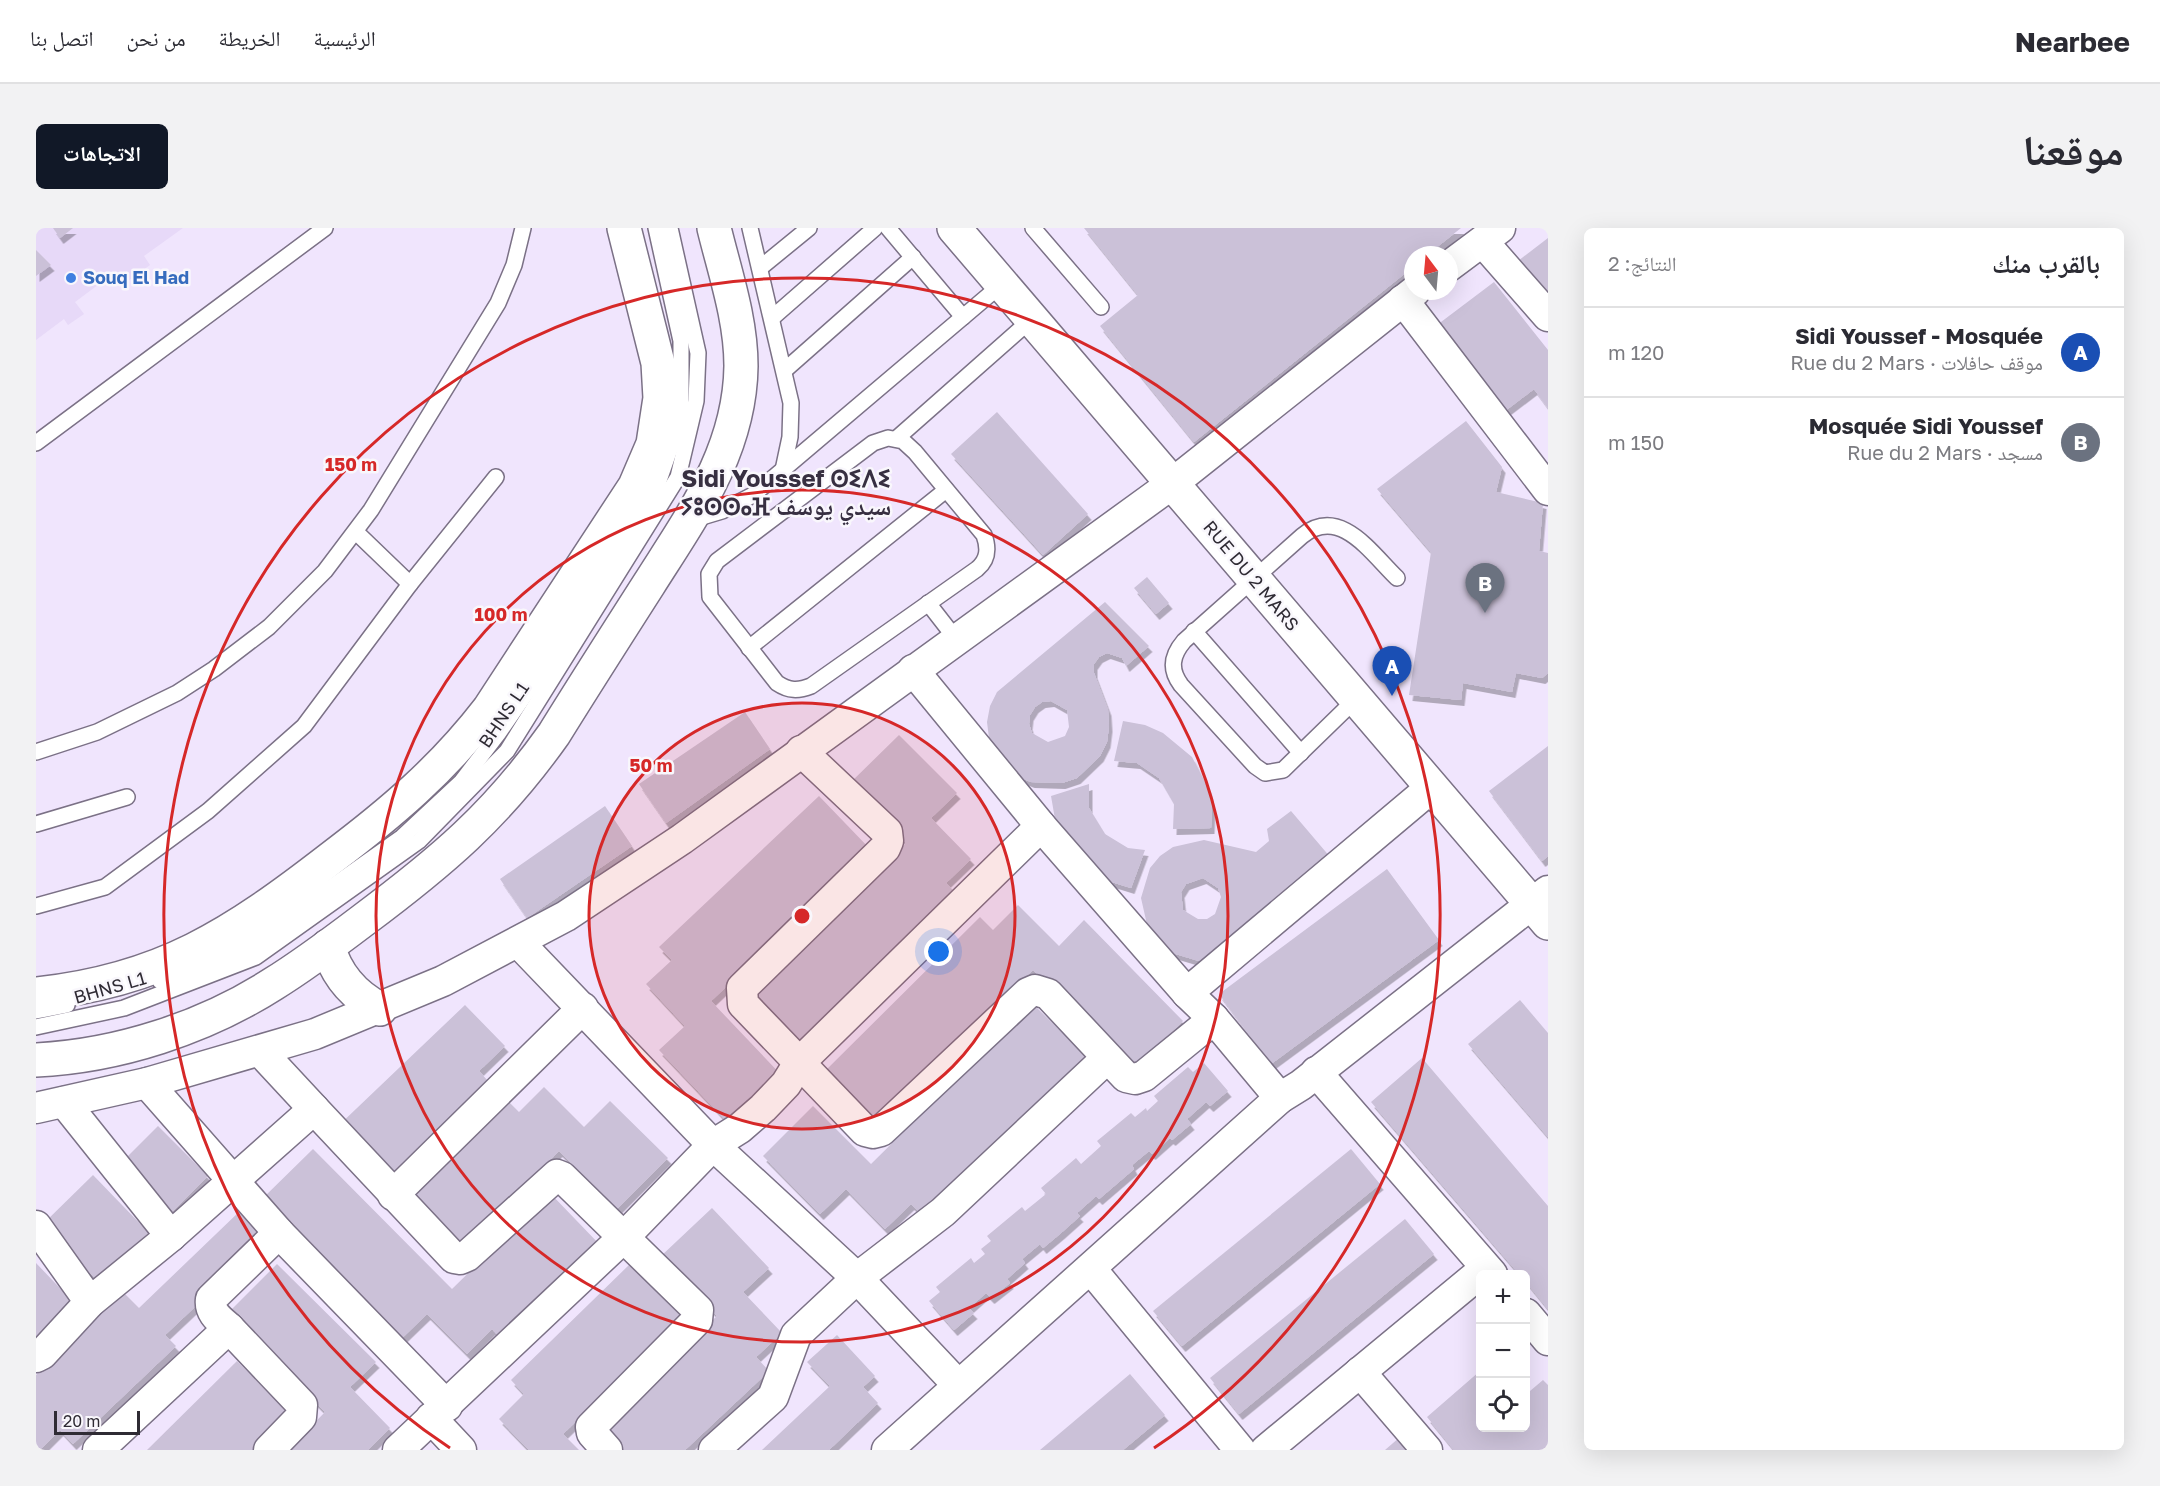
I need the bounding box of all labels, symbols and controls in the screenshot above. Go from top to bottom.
text: اتصل بنا [30,25,93,51]
text: من نحن [126,25,186,51]
text: الخريطة [219,25,280,51]
text: الرئيسية [313,25,376,51]
text: Nearbee [2015,25,2130,58]
button: الاتجاهات [36,124,168,189]
text: موقعنا [2023,124,2124,174]
north arrow [1404,246,1458,300]
text: بالقرب منك [1992,248,2100,279]
text: النتائج: 2 [1608,251,1677,275]
place label: Souq El Had [83,266,189,288]
marker: Souq El Had [64,271,78,285]
text: Sidi Youssef - Mosquée [1795,322,2043,349]
text: 120 m [1608,340,1664,364]
text: A [2073,340,2088,364]
text: موقف حافلات · Rue du 2 Mars [1790,350,2043,374]
text: Mosquée Sidi Youssef [1809,412,2043,439]
text: 150 m [1608,430,1664,454]
text: B [2073,430,2088,454]
text: مسجد · Rue du 2 Mars [1847,440,2043,464]
text: 150 m [325,453,377,475]
district label: Sidi Youssef ⵙⵉⴷⵉ ⵢⵓⵙⵙⴰⴼ سيدي يوسف [681,463,891,526]
street label: RUE DU 2 MARS [1199,516,1304,635]
pin: B [1466,564,1504,613]
text: 100 m [475,603,527,625]
pin: A [1372,646,1412,696]
street label: BHNS L1 [473,677,533,751]
text: 50 m [630,754,672,776]
centre of rings [792,906,812,926]
your location [924,937,953,966]
street label: BHNS L1 [71,966,149,1008]
map controls [1476,1270,1530,1432]
button: + [1476,1270,1530,1324]
button: − [1476,1324,1530,1378]
button: locate [1476,1378,1530,1432]
scale bar [54,1408,140,1436]
text: 20 m [63,1411,100,1431]

